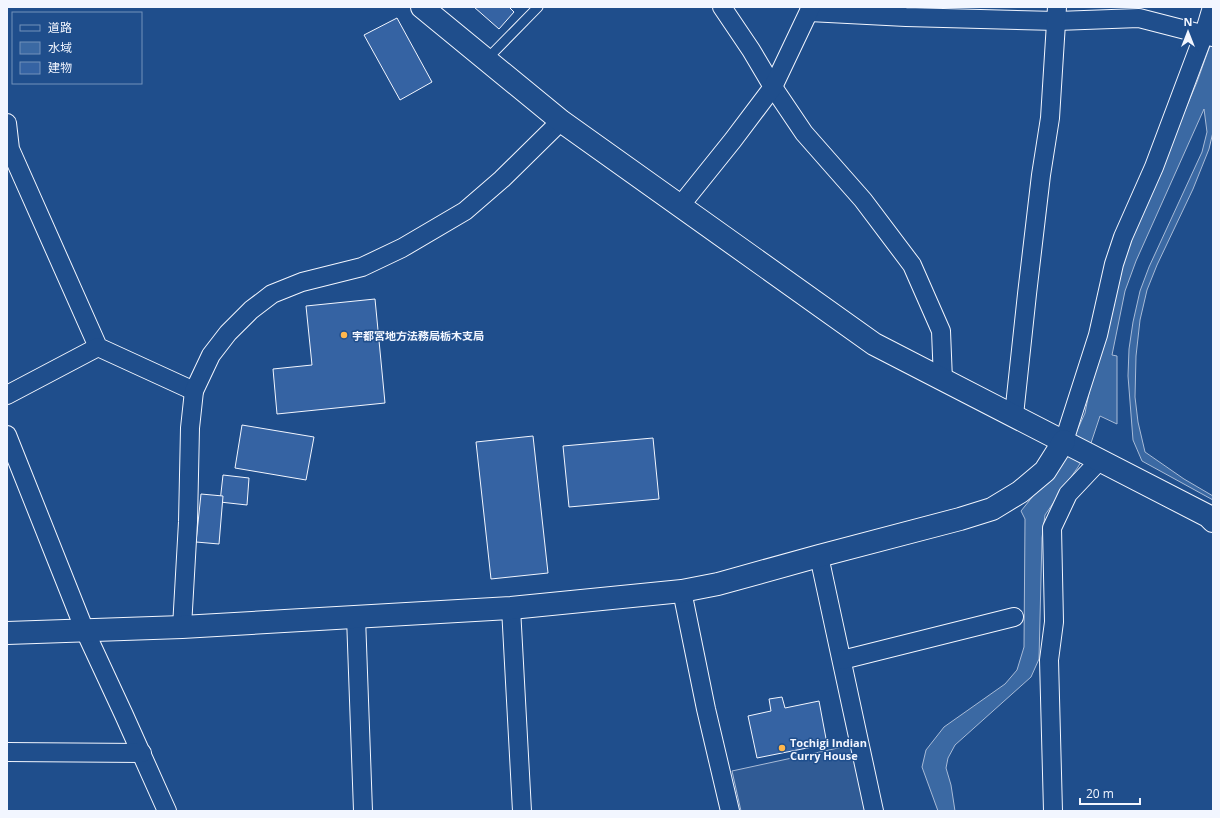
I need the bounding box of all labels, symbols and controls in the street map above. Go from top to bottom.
legend [12,12,142,84]
north arrow [1168,12,1208,52]
text: N [1184,14,1192,29]
text: 道路 [48,19,72,36]
text: 水域 [48,39,72,56]
text: 建物 [48,59,72,76]
place label: 宇都宮地方法務局栃木支局 [352,328,484,343]
marker: 宇都宮地方法務局栃木支局 [339,330,349,340]
place label: Tochigi Indian Curry House [790,735,867,763]
marker: Tochigi Indian Curry House [777,743,787,753]
scale bar [1080,780,1140,806]
text: 20 m [1086,785,1114,802]

